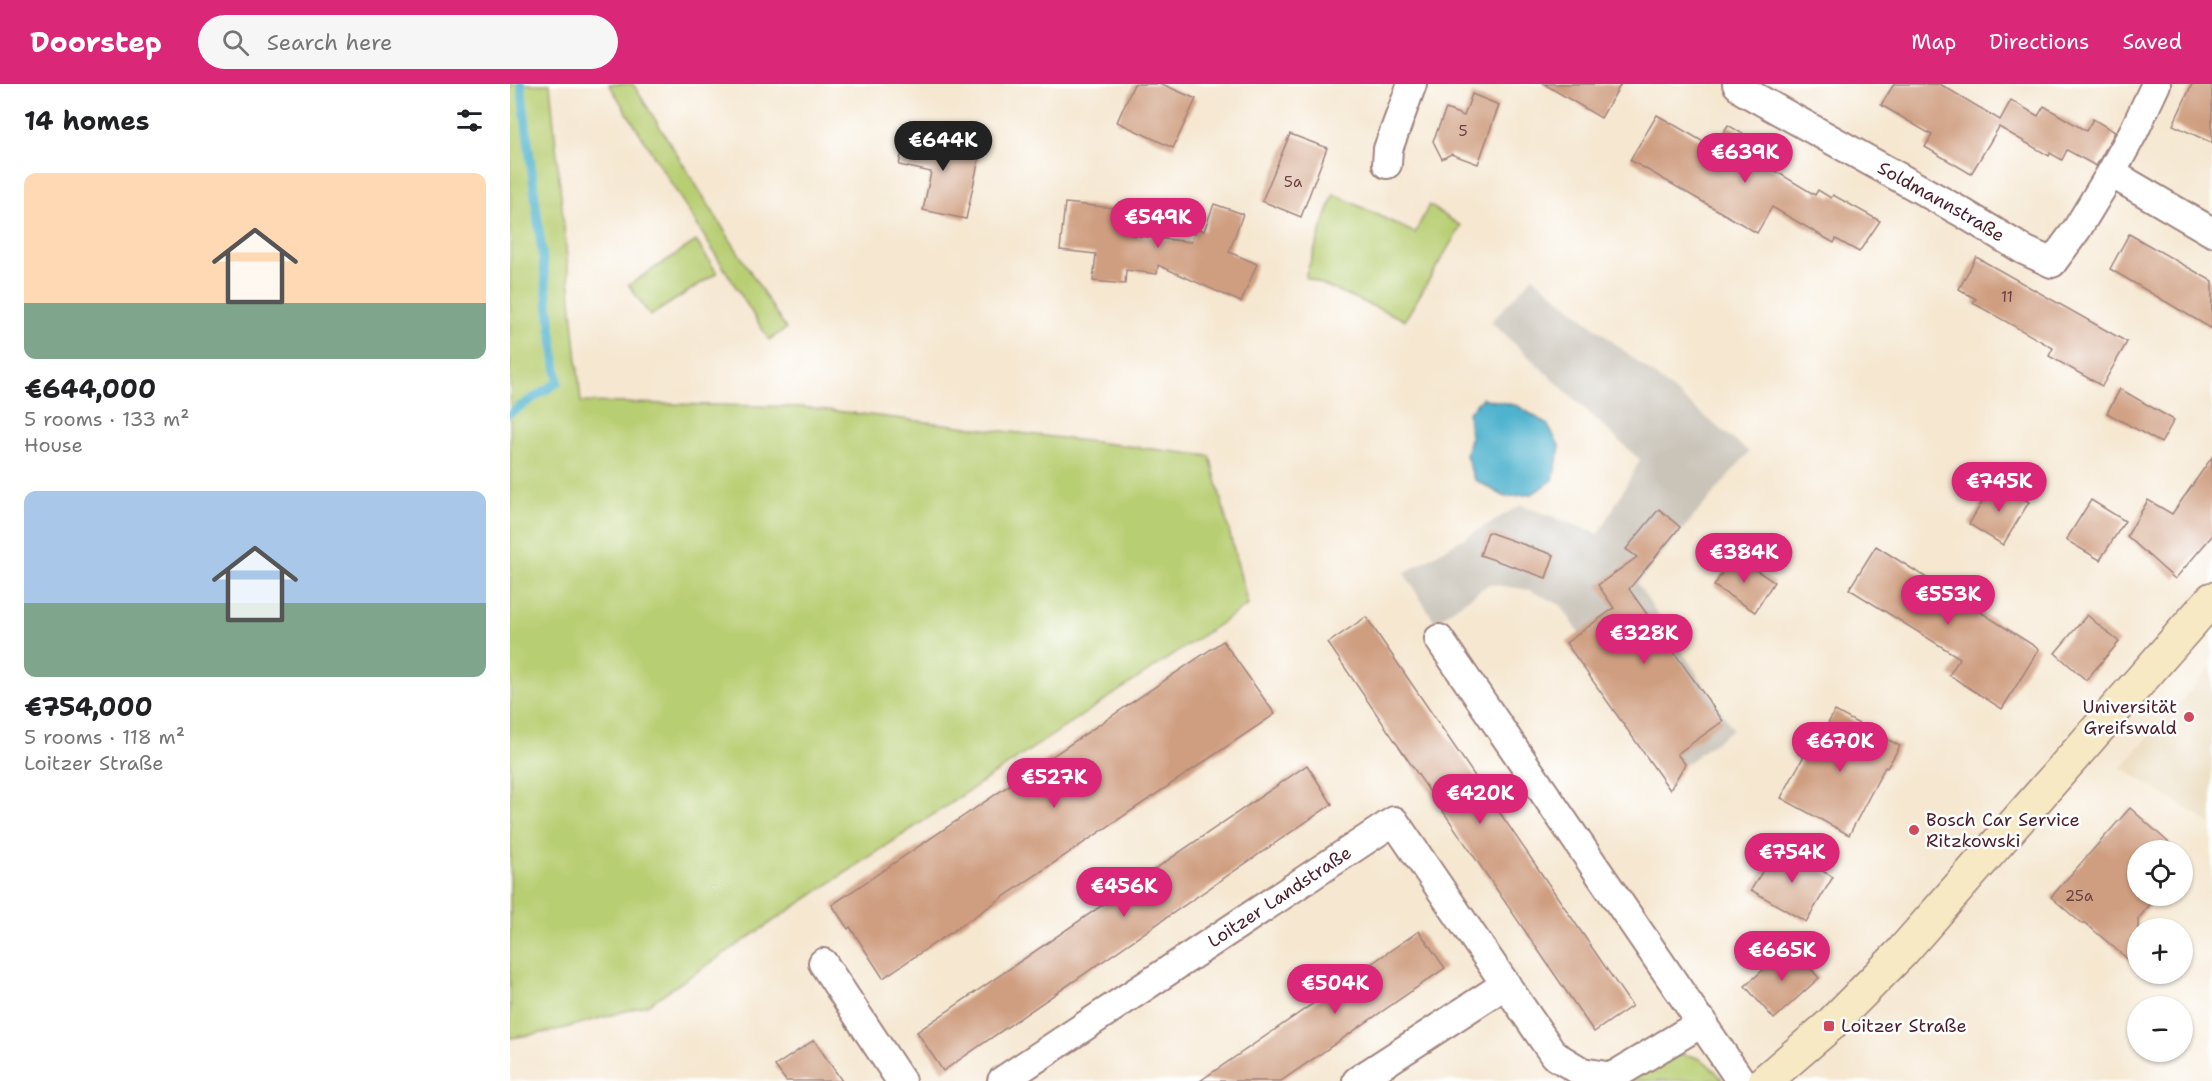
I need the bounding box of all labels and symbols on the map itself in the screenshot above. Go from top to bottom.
pin: €644K [901,121,985,172]
house number: 5 [1458,121,1468,141]
pin: €639K [1703,133,1787,184]
street label: Soldmannstraße [1873,156,2009,247]
house number: 5a [1284,172,1303,192]
pin: €549K [1116,198,1200,249]
house number: 11 [2001,287,2013,307]
pin: €745K [1957,462,2041,513]
pin: €384K [1702,533,1786,584]
pin: €553K [1906,575,1990,626]
pin: €328K [1602,614,1686,665]
place label: Universität Greifswald [2083,695,2177,740]
marker: Universität Greifswald [2182,710,2196,724]
pin: €670K [1798,722,1882,773]
pin: €527K [1012,758,1096,809]
pin: €420K [1438,774,1522,825]
place label: Bosch Car Service Ritzkowski [1926,808,2080,853]
marker: Bosch Car Service Ritzkowski [1907,823,1921,837]
pin: €754K [1750,833,1834,884]
street label: Loitzer Landstraße [1203,841,1356,953]
pin: €456K [1082,867,1166,918]
house number: 25a [2065,886,2094,906]
pin: €665K [1740,931,1824,982]
pin: €504K [1293,964,1377,1015]
place label: Loitzer Straße [1841,1014,1967,1038]
marker: Loitzer Straße [1822,1019,1836,1033]

